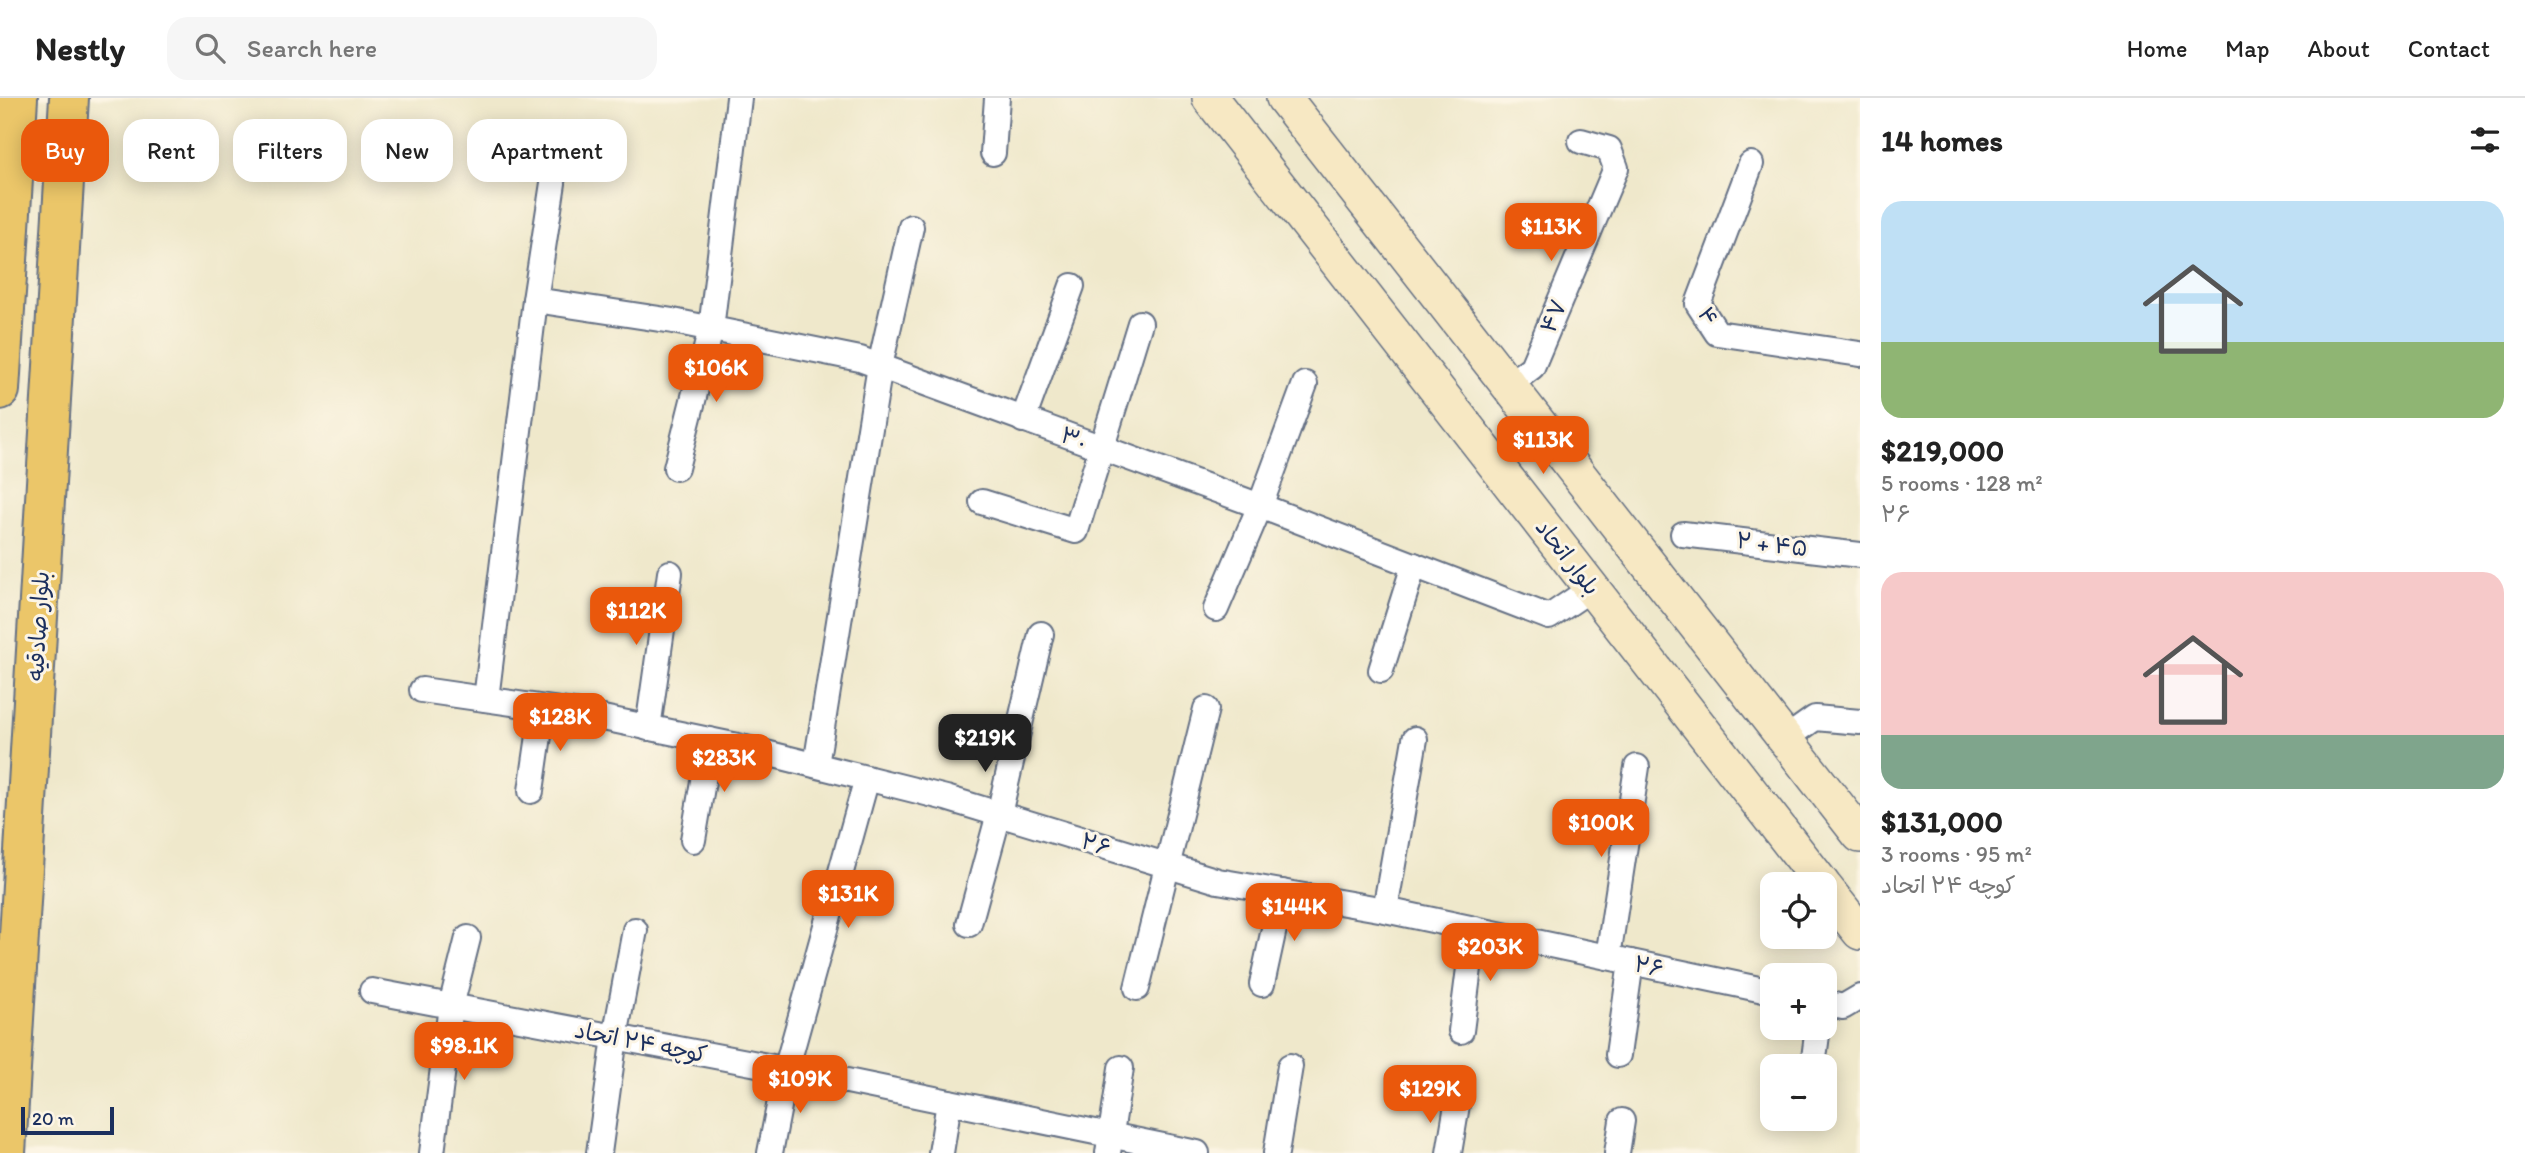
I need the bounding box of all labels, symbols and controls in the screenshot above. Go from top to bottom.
search box [167,17,657,80]
text: Nestly [35,29,125,68]
icon: search [191,29,229,67]
text: Search here [247,32,377,64]
text: Home [2127,34,2187,63]
text: Map [2225,34,2269,63]
text: About [2307,34,2370,63]
text: Contact [2408,34,2490,63]
chip: Buy [21,119,109,182]
chip: Rent [123,119,219,182]
chip: Filters [233,119,347,182]
chip: New [361,119,453,182]
chip: Apartment [467,119,627,182]
icon: filters [2466,121,2504,159]
text: 14 homes [1881,122,2003,159]
pin: $113K [1502,204,1600,263]
text: $113K [1521,212,1581,240]
icon: home [2130,246,2256,372]
street label: ۴۷ [1534,295,1572,337]
street label: ۴ [1692,302,1724,330]
pin: $106K [667,344,765,404]
text: $106K [684,353,748,381]
pin: $113K [1494,416,1592,476]
street label: ۳۰ [1057,420,1091,456]
text: $113K [1513,425,1573,453]
text: $219,000 [1881,432,2004,469]
text: 5 rooms · 128 m² [1881,469,2043,497]
text: ۲۶ [1881,500,1911,528]
street label: بلوار اتحاد [1530,513,1606,601]
street label: ۲ + ۴۵ [1735,526,1809,562]
street label: بلوار صادقیه [21,570,55,682]
pin: $112K [587,588,685,647]
text: $112K [606,596,666,624]
icon: home [2130,617,2256,743]
pin: $128K [511,694,609,753]
text: $128K [529,702,591,730]
pin: $219K [936,714,1034,774]
text: $219K [954,723,1016,751]
pin: $283K [675,734,773,794]
text: $283K [692,743,756,771]
pin: $100K [1552,800,1650,859]
text: $131,000 [1881,803,2003,840]
text: $100K [1568,808,1634,836]
street label: ۲۶ [1078,826,1114,862]
text: 3 rooms · 95 m² [1881,840,2032,868]
pin: $131K [799,870,897,930]
text: کوچه ۲۴ اتحاد [1881,871,2016,899]
map controls [1760,872,1837,1131]
button: locate [1760,872,1837,949]
text: $131K [818,879,878,907]
pin: $144K [1245,884,1343,943]
text: $144K [1262,892,1326,920]
pin: $203K [1441,924,1539,983]
text: $203K [1457,932,1523,960]
street label: ۲۶ [1632,949,1666,983]
button: + [1760,963,1837,1040]
street label: کوچه ۲۴ اتحاد [572,1015,710,1069]
pin: $98.1K [407,1023,521,1082]
text: $98.1K [430,1031,498,1059]
button: − [1760,1054,1837,1131]
pin: $109K [751,1056,849,1115]
text: $109K [768,1064,832,1092]
pin: $129K [1381,1066,1479,1125]
text: $129K [1399,1074,1461,1102]
scale bar [21,1104,114,1136]
text: 20 m [32,1107,74,1130]

